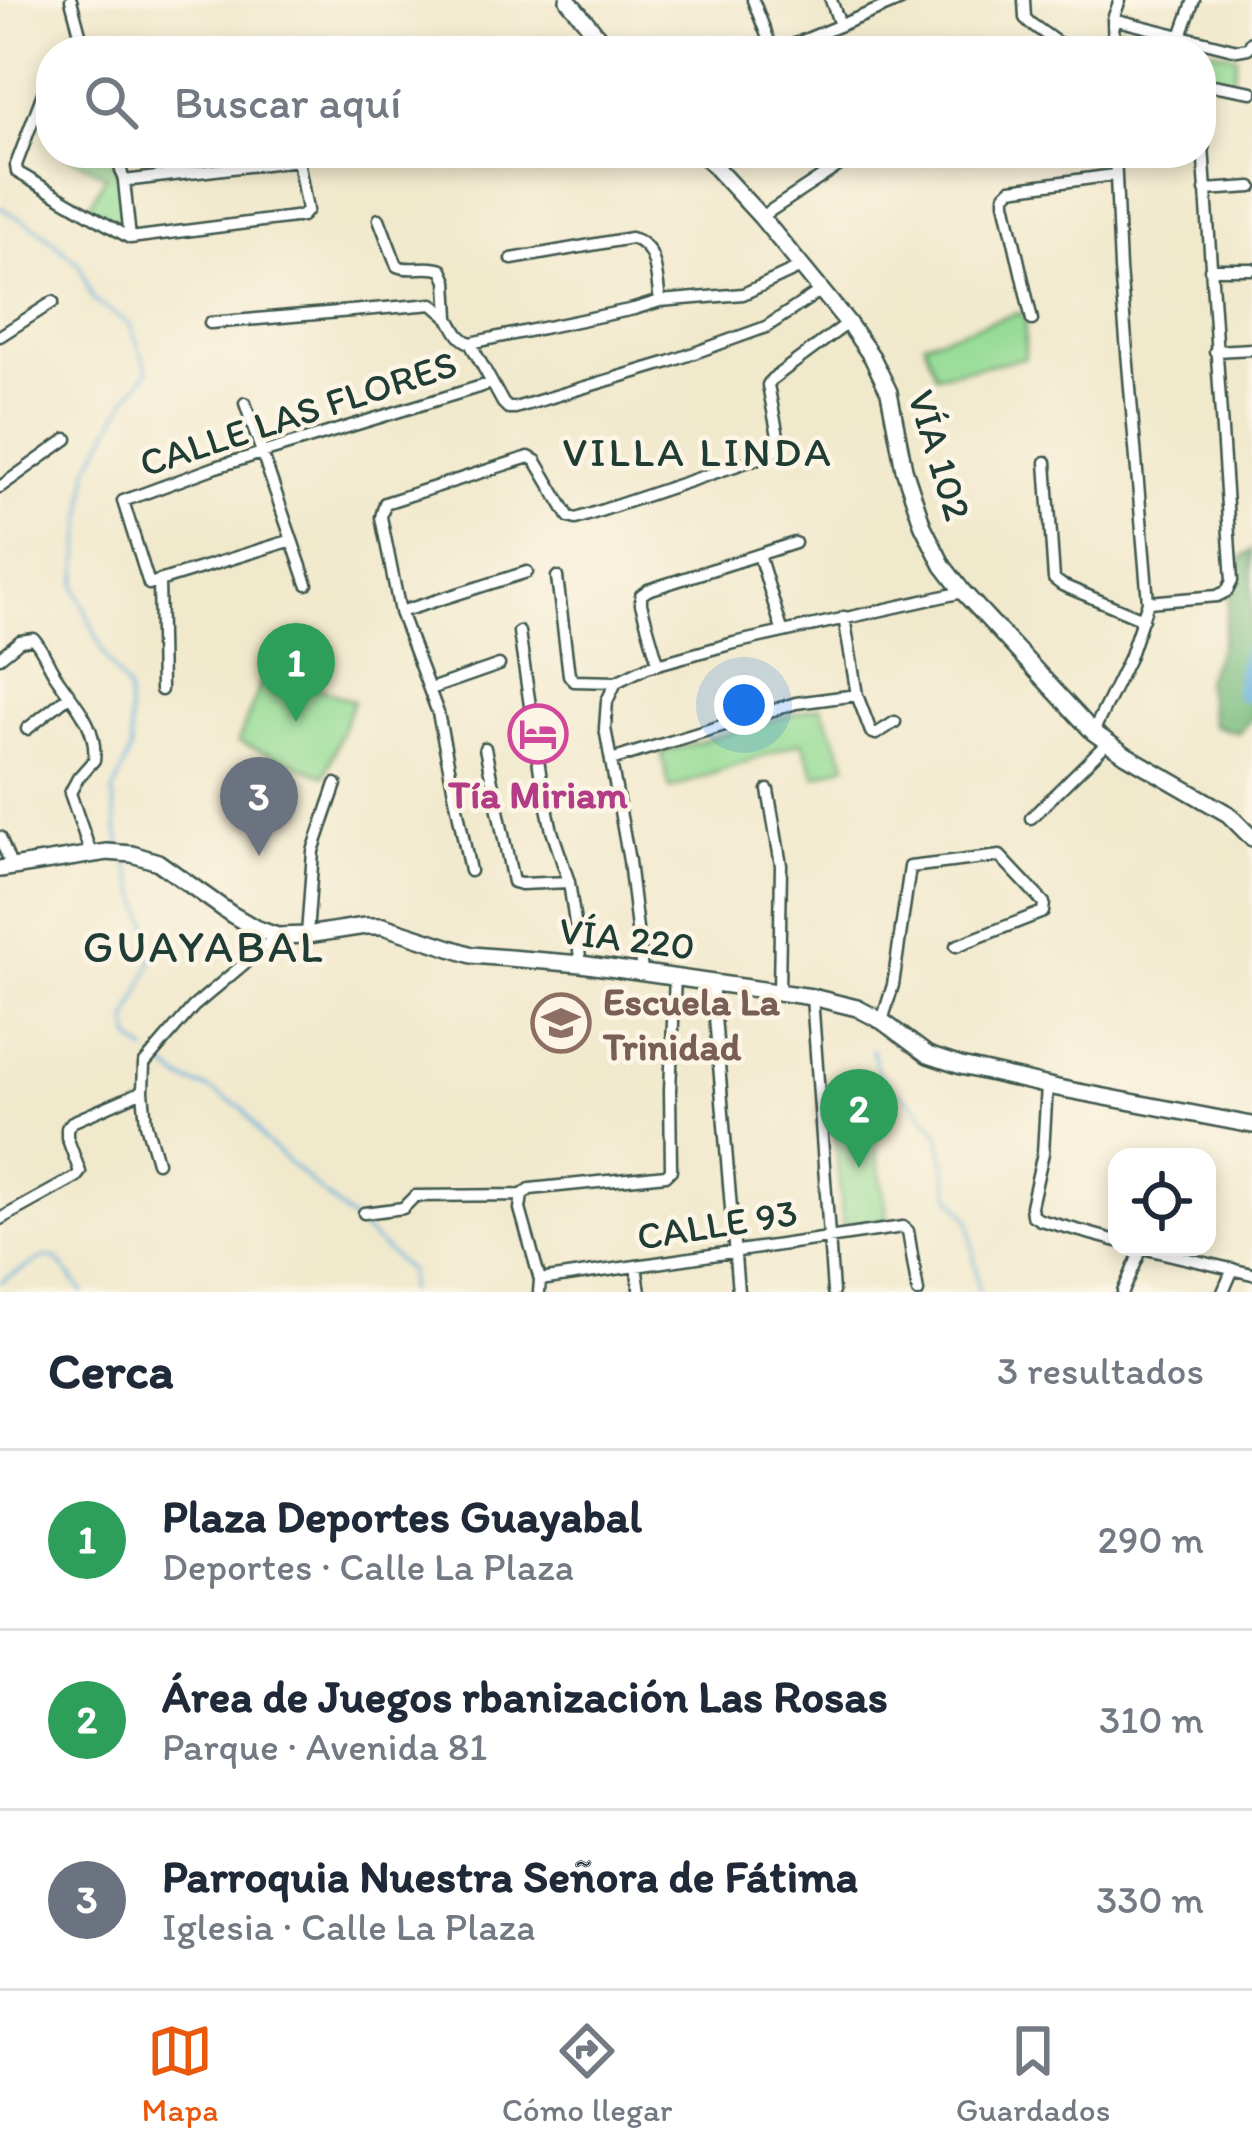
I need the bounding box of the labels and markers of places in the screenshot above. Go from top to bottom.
pin: 1 [257,623,335,722]
hotel icon: Tía Miriam [507,703,569,765]
pin: 3 [220,757,298,856]
place label: Tía Miriam [447,771,628,818]
place label: Escuela La Trinidad [602,978,780,1070]
school or university icon: Escuela La Trinidad [530,992,592,1054]
pin: 2 [820,1069,898,1168]

